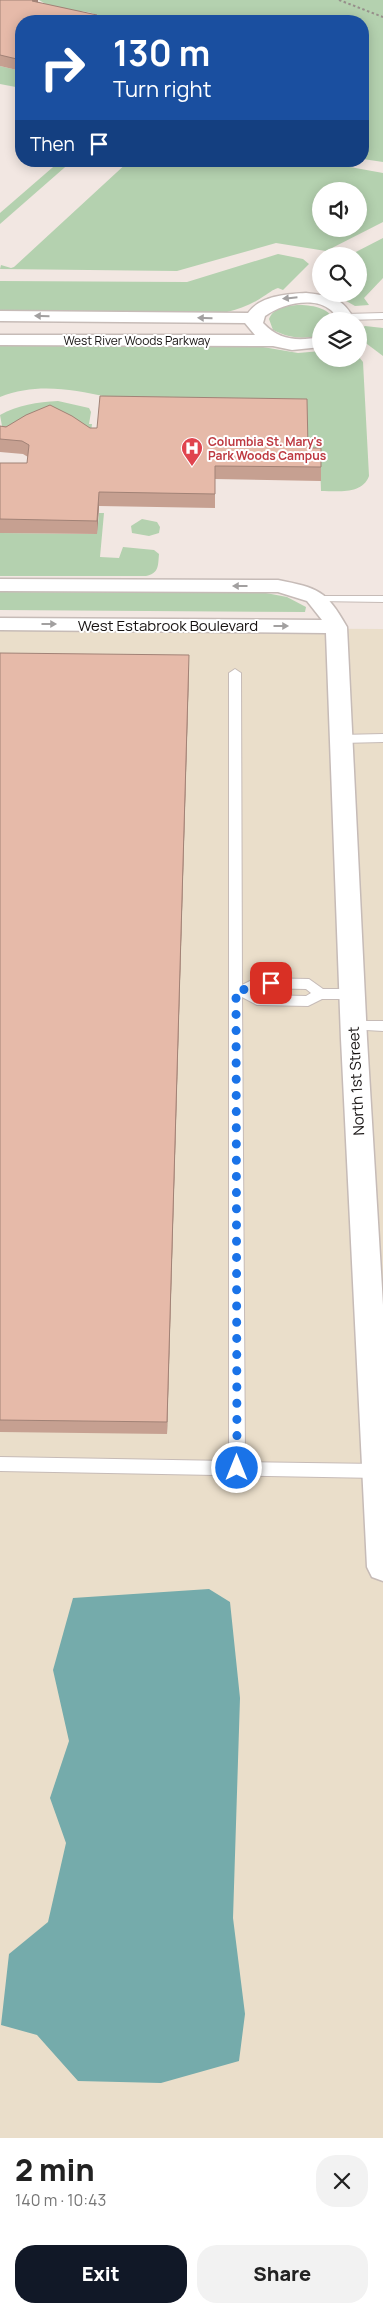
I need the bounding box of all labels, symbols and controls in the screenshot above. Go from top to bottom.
text: 130 m [113,29,210,77]
icon: right [30,35,95,100]
text: Turn right [113,74,211,104]
icon: arrive [85,130,113,158]
text: Then [30,131,75,157]
map controls [312,182,367,367]
button: sound [312,182,367,237]
button: search [312,247,367,302]
one-way arrow [282,295,298,303]
one-way arrow [34,312,50,320]
button: layers [312,312,367,367]
one-way arrow [197,313,213,321]
street label: West River Woods Parkway [64,332,211,349]
place label: Columbia St. Mary's Park Woods Campus [208,433,327,464]
hospital icon: Columbia St. Mary's Park Woods Campus [180,436,204,467]
one-way arrow [231,582,247,590]
street label: West Estabrook Boulevard [78,615,258,636]
one-way arrow [41,620,57,628]
one-way arrow [273,622,289,630]
pin [250,962,292,1004]
icon: arrive [257,969,285,997]
street label: North 1st Street [343,1026,369,1136]
position arrow [210,1441,262,1493]
text: 2 min [15,2149,95,2190]
button: close [316,2155,368,2207]
text: 140 m · 10:43 [15,2189,106,2211]
button: Exit [15,2245,187,2303]
button: Share [197,2245,368,2303]

